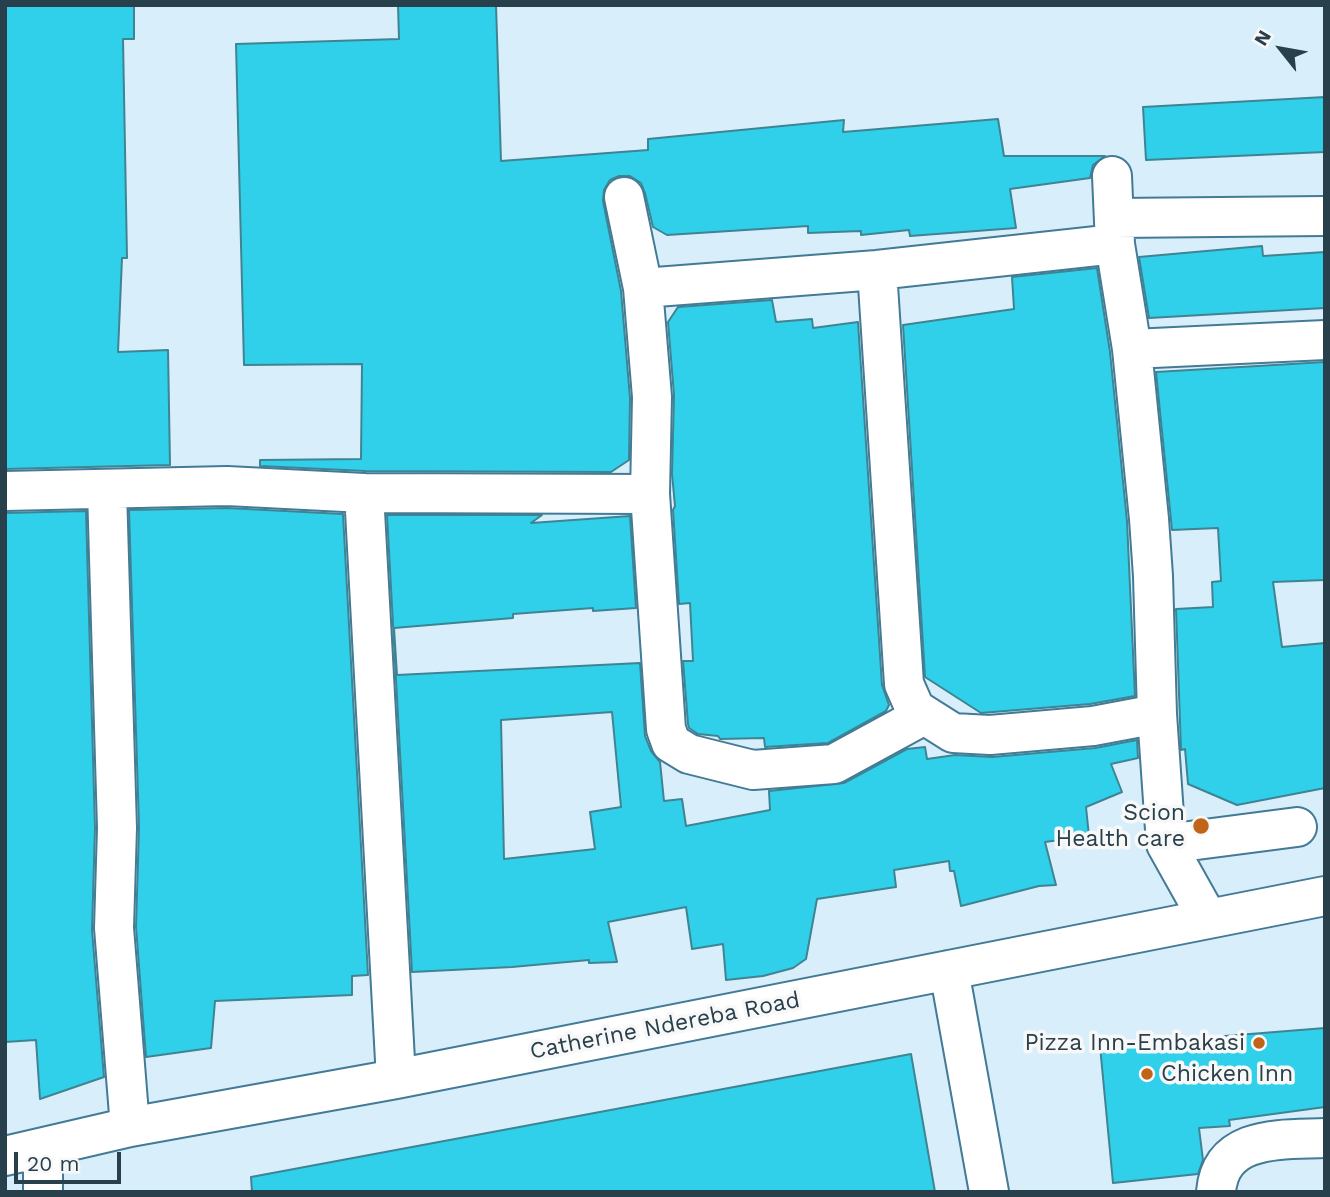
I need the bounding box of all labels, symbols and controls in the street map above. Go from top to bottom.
north arrow [1246,14,1316,84]
text: N [1249,26,1276,50]
place label: Scion Health care [1056,799,1185,853]
marker: Scion Health care [1191,816,1211,836]
street label: Catherine Ndereba Road [528,986,802,1066]
place label: Pizza Inn-Embakasi [1024,1029,1245,1057]
marker: Pizza Inn-Embakasi [1251,1035,1267,1051]
place label: Chicken Inn [1161,1060,1293,1088]
marker: Chicken Inn [1139,1066,1155,1082]
scale bar [18,1138,124,1182]
text: 20 m [27,1151,79,1176]

